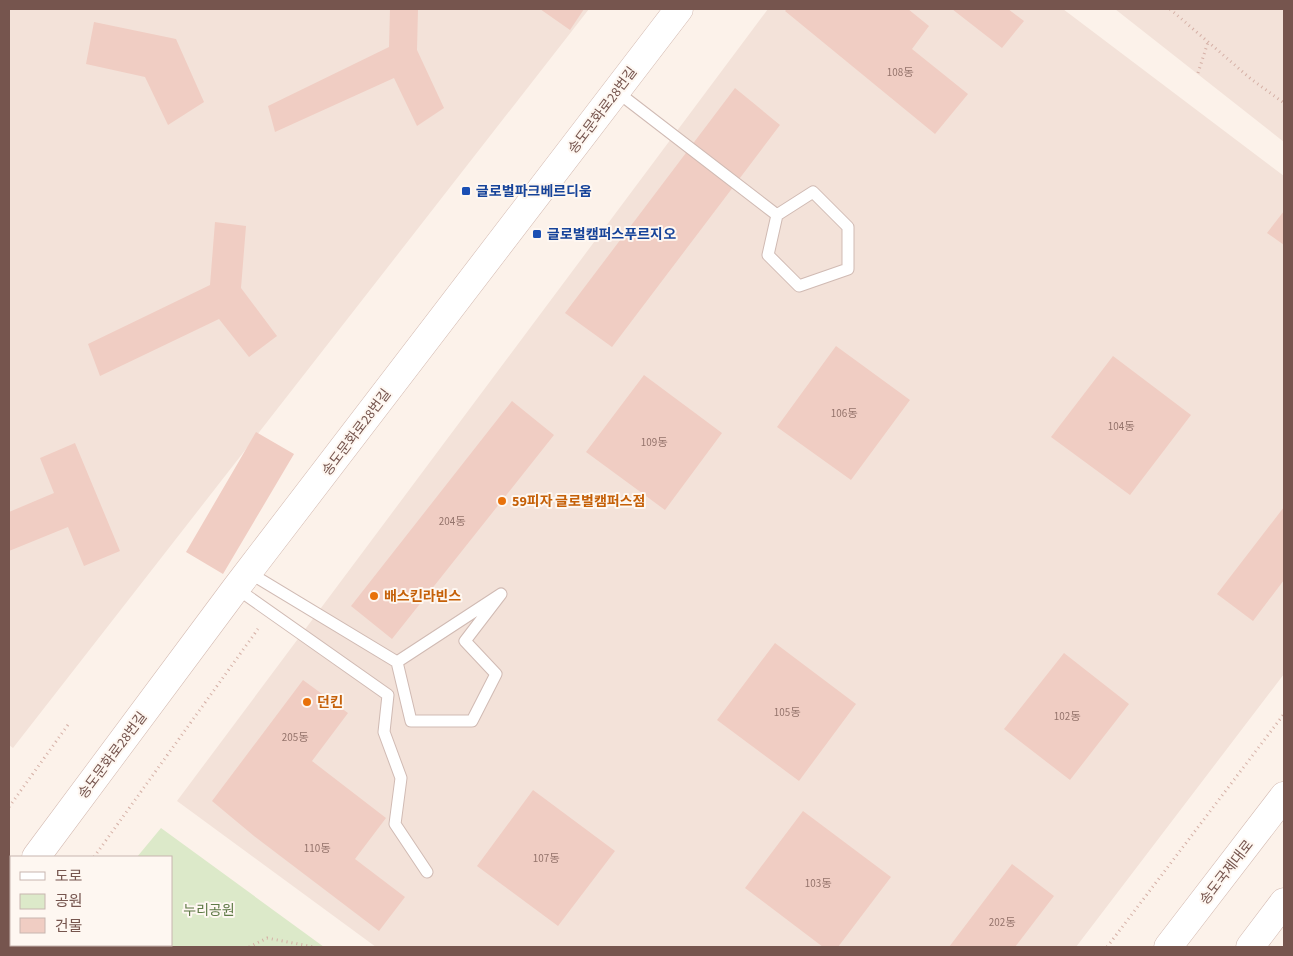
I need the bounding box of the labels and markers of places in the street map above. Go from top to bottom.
place label: 글로벌파크베르디움 [476,182,592,202]
marker: 글로벌파크베르디움 [460,185,472,197]
place label: 글로벌캠퍼스푸르지오 [547,225,676,245]
marker: 글로벌캠퍼스푸르지오 [531,228,543,240]
place label: 59피자 글로벌캠퍼스점 [512,492,646,512]
marker: 59피자 글로벌캠퍼스점 [496,495,508,507]
place label: 배스킨라빈스 [384,587,461,607]
marker: 배스킨라빈스 [368,590,380,602]
place label: 던킨 [317,693,343,713]
marker: 던킨 [301,696,313,708]

